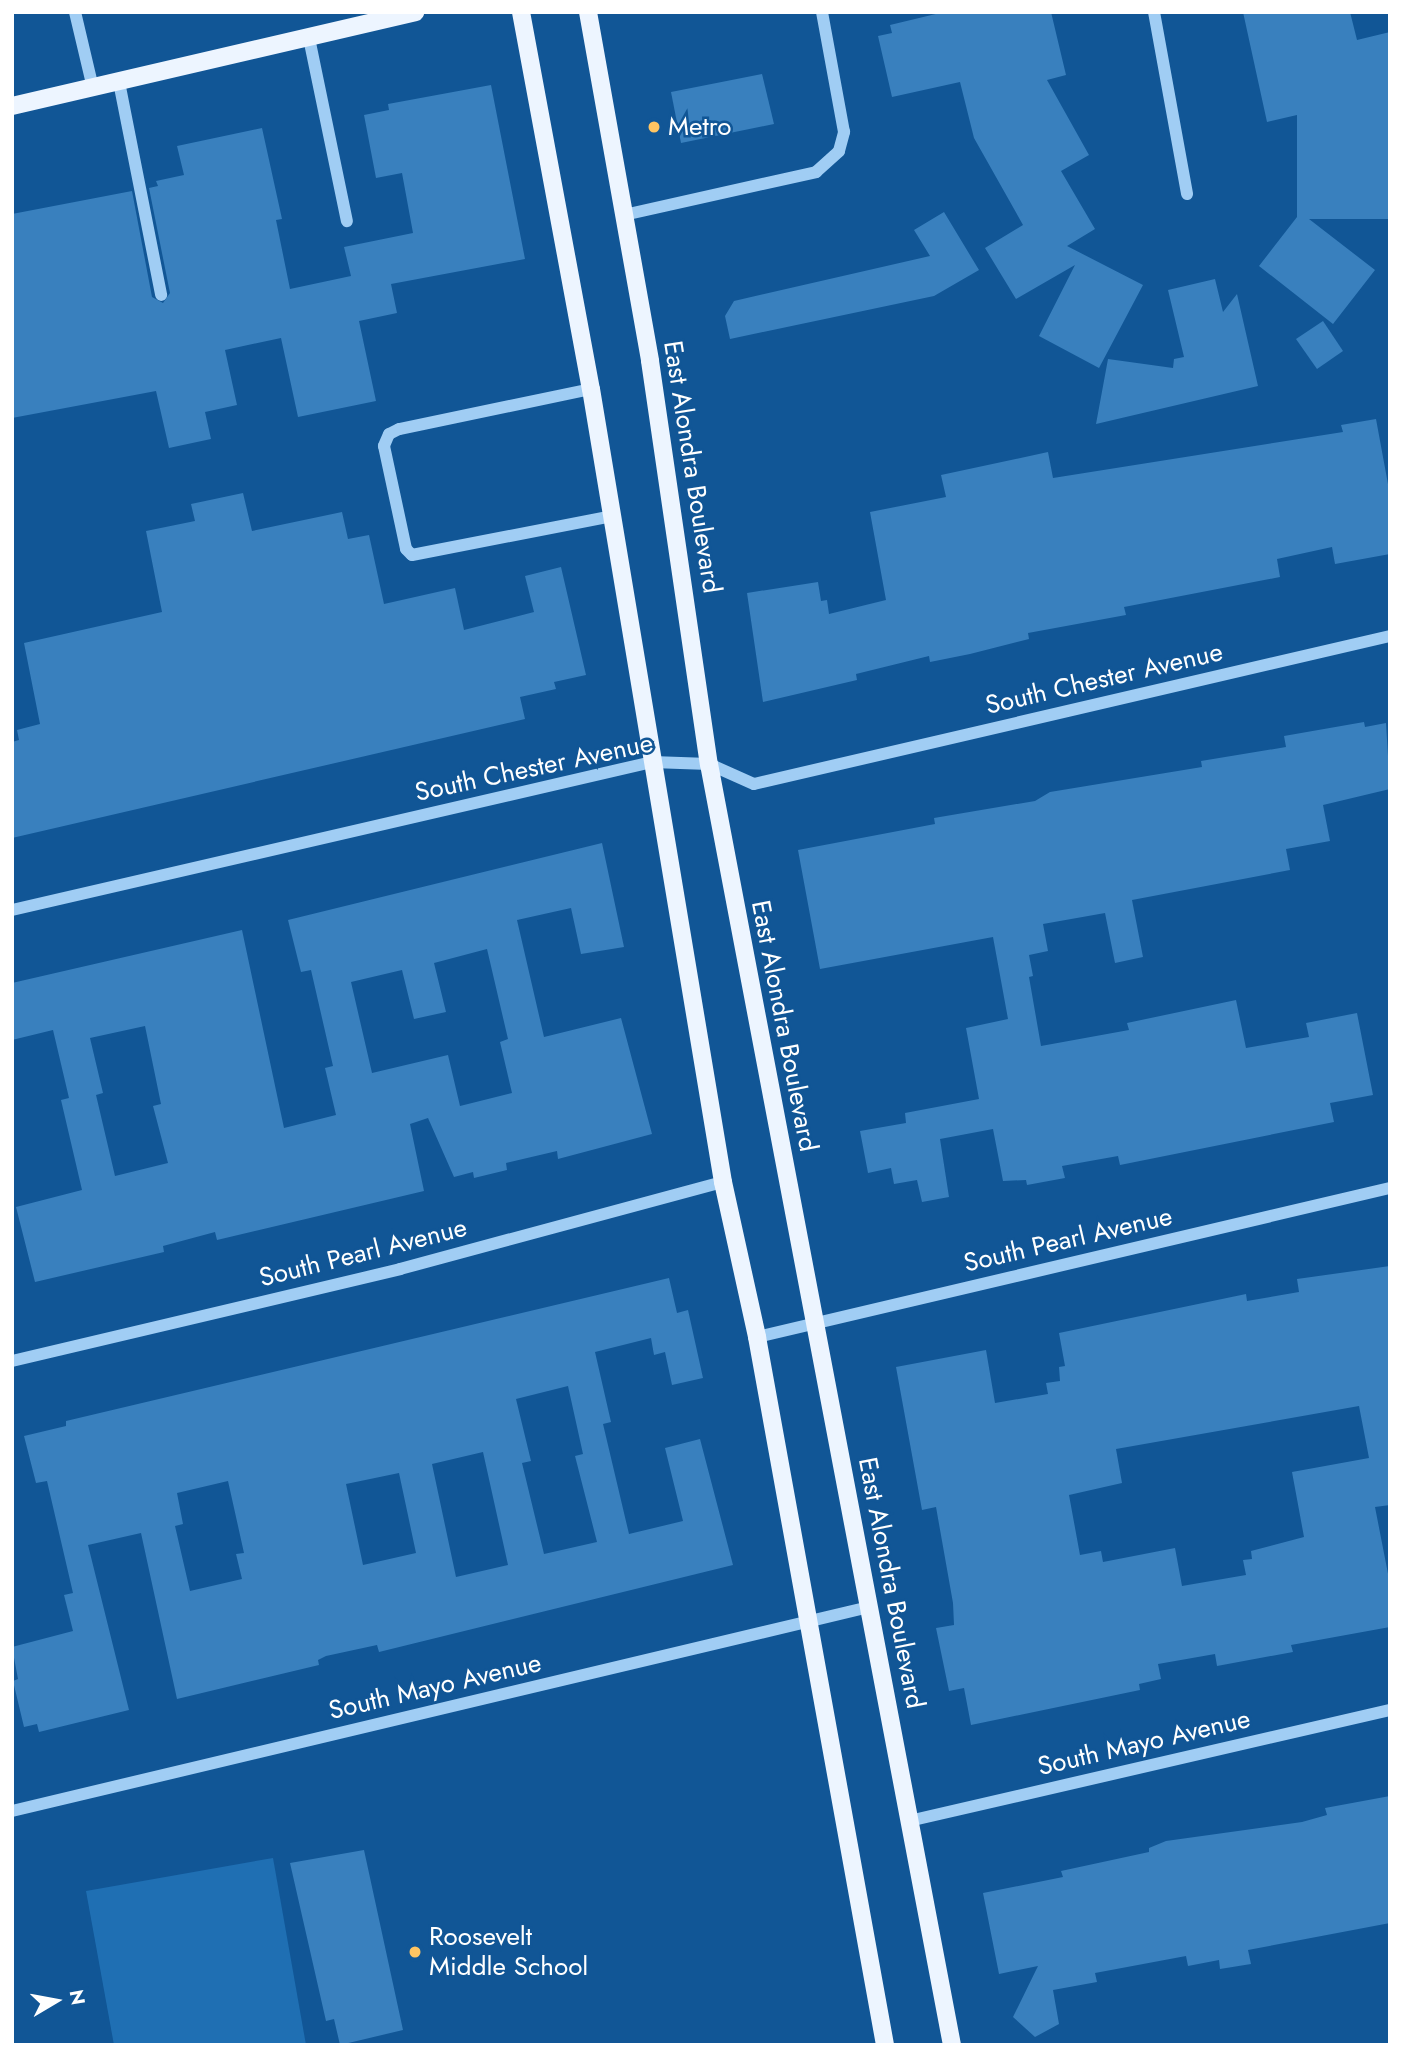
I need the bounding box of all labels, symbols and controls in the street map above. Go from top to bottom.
place label: Metro [668,111,731,143]
marker: Metro [646,119,662,135]
street label: East Alondra Boulevard [657,338,727,596]
street label: South Chester Avenue [982,637,1226,721]
street label: South Chester Avenue [412,728,656,808]
street label: East Alondra Boulevard [744,898,824,1154]
street label: South Pearl Avenue [961,1201,1175,1279]
street label: South Pearl Avenue [256,1212,470,1294]
street label: East Alondra Boulevard [851,1455,931,1711]
street label: South Mayo Avenue [326,1647,544,1727]
street label: South Mayo Avenue [1035,1703,1253,1783]
place label: Roosevelt Middle School [429,1921,588,1982]
marker: Roosevelt Middle School [407,1944,423,1960]
north arrow [21,1966,91,2036]
text: N [63,1987,92,2007]

